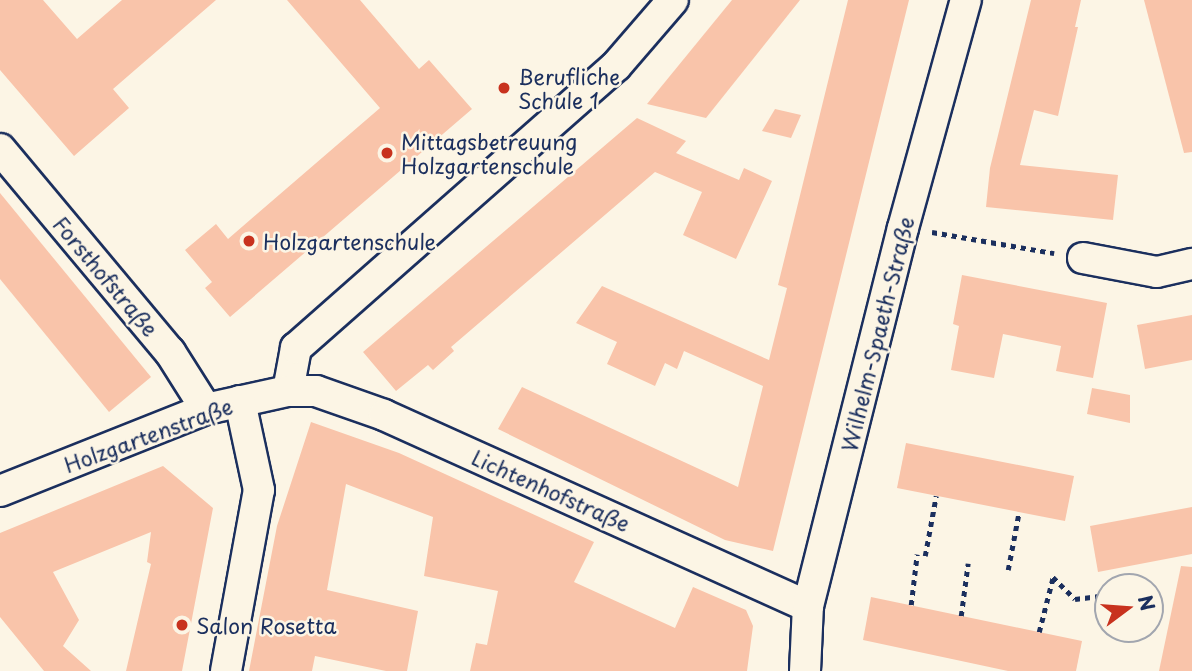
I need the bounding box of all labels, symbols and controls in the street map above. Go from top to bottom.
place label: Berufliche Schule 1 [518,63,620,113]
marker: Berufliche Schule 1 [496,80,512,96]
place label: Mittagsbetreuung Holzgartenschule [401,128,577,178]
marker: Mittagsbetreuung Holzgartenschule [379,145,395,161]
street label: Forsthofstraße [49,211,163,341]
street label: Wilhelm-Spaeth-Straße [836,214,918,454]
place label: Holzgartenschule [263,228,436,254]
marker: Holzgartenschule [241,233,257,249]
street label: Holzgartenstraße [60,393,236,477]
street label: Lichtenhofstraße [468,444,634,536]
north arrow [1094,573,1164,643]
text: N [1132,592,1163,614]
place label: Salon Rosetta [196,612,337,638]
marker: Salon Rosetta [174,617,190,633]

